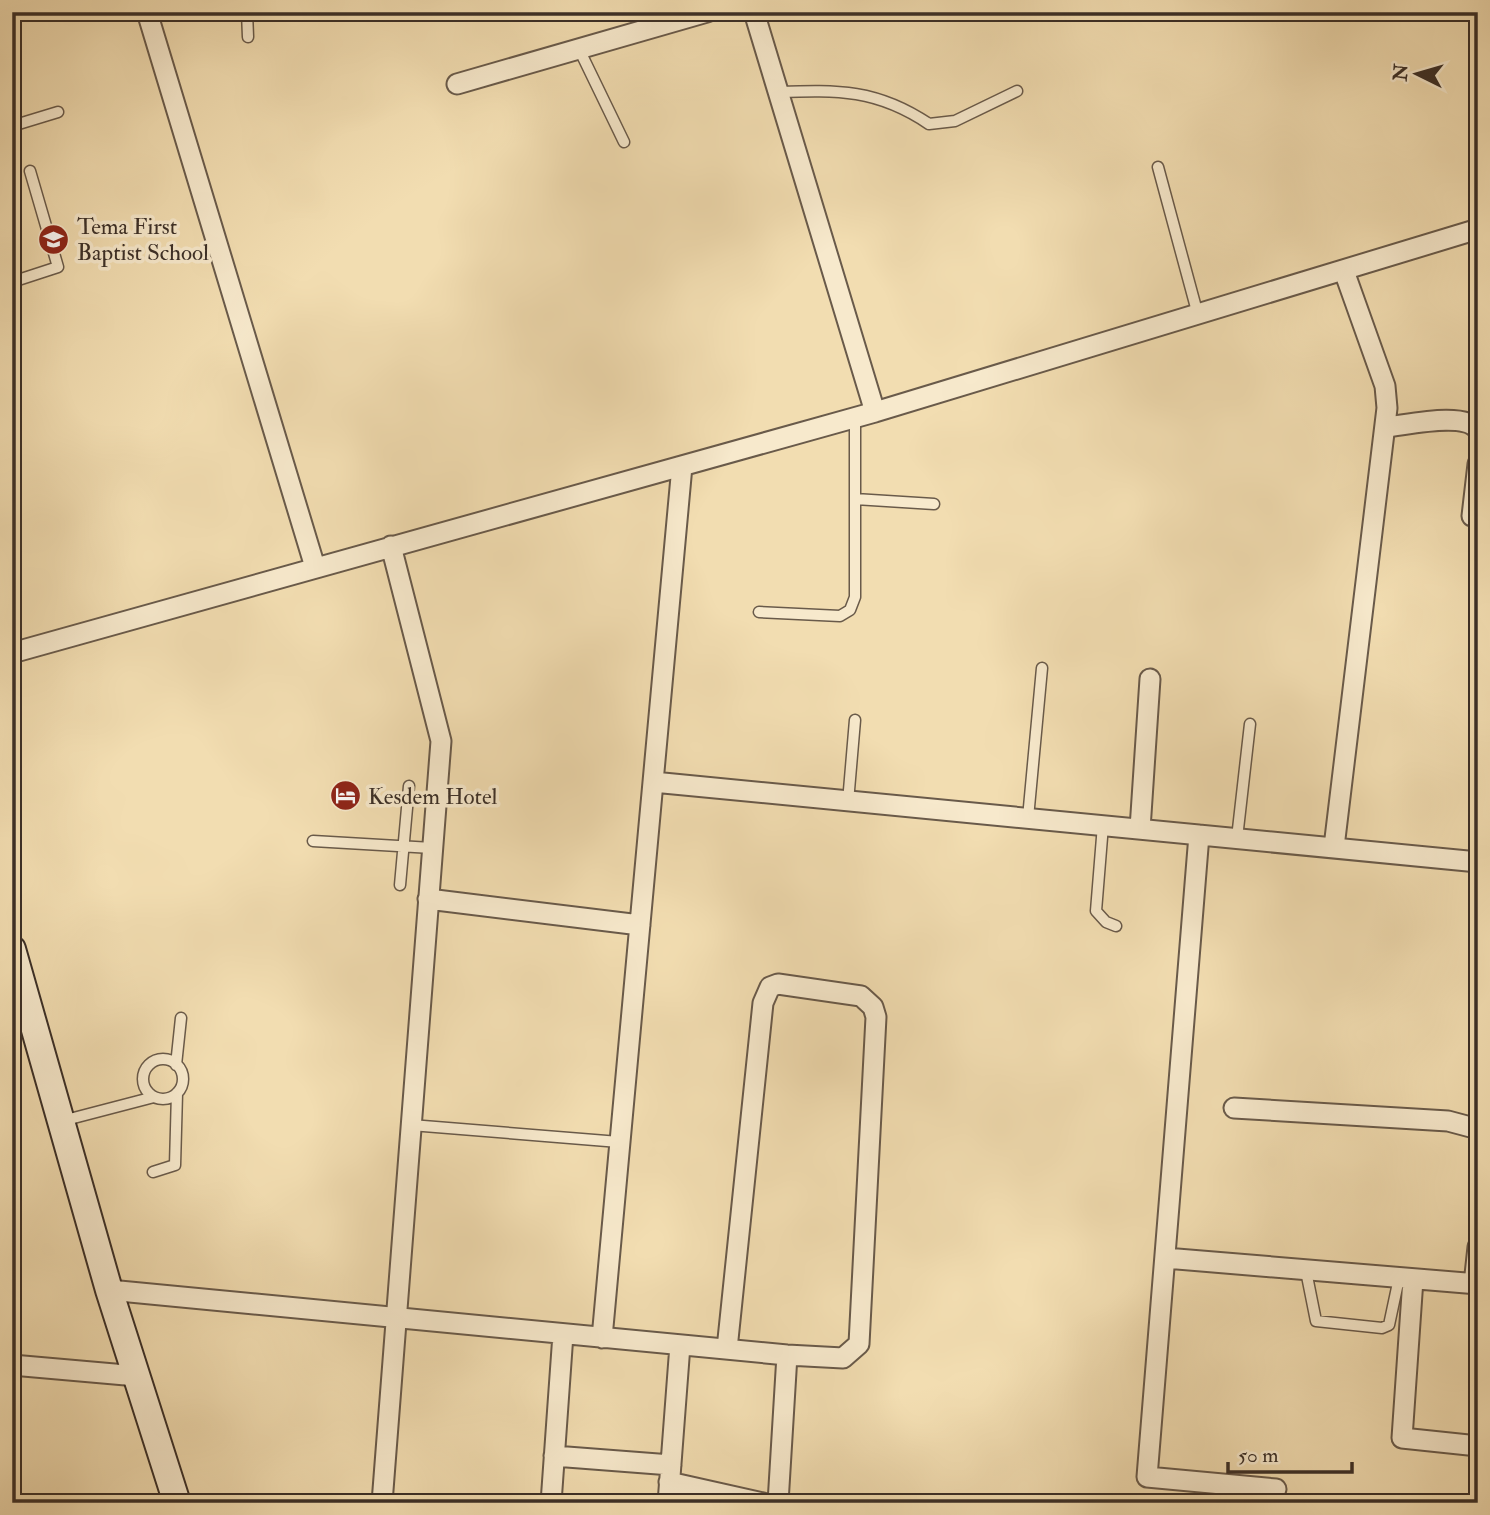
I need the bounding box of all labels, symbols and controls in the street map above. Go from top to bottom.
north arrow [1382,38,1452,108]
text: N [1388,62,1414,83]
place label: Tema First Baptist School [77,212,209,268]
school or university icon: Tema First Baptist School [37,222,71,256]
hotel icon: Kesdem Hotel [328,779,362,813]
place label: Kesdem Hotel [368,782,498,811]
scale bar [1228,1431,1352,1475]
text: 50 m [1238,1442,1279,1469]

